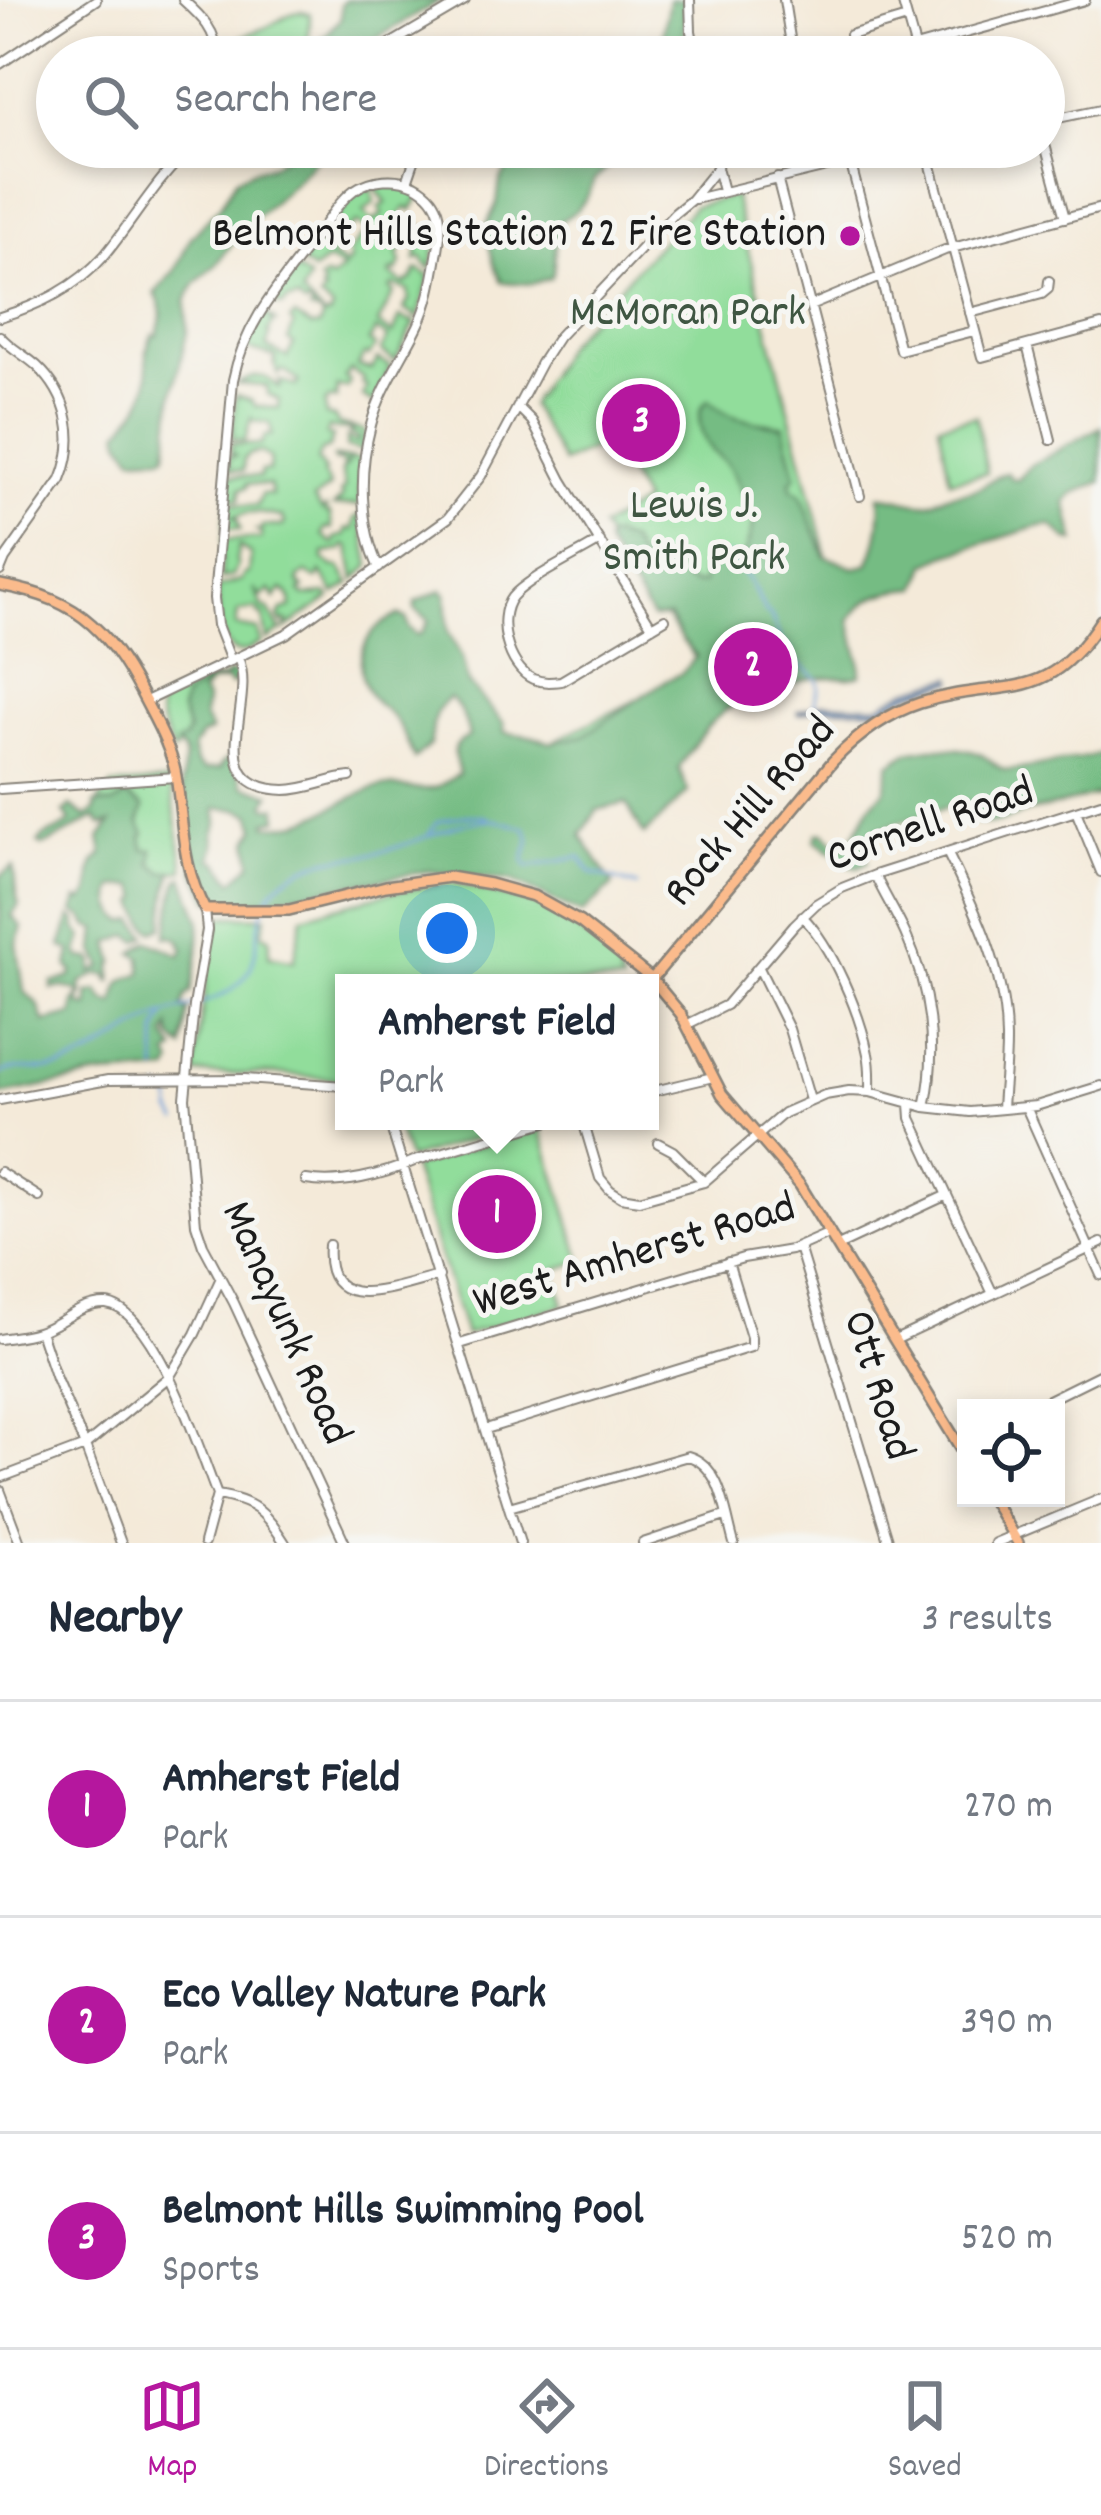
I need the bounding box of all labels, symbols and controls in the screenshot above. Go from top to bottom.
search box [36,36,1065,168]
icon: search [78,69,144,135]
text: Search here [174,70,377,134]
place label: Belmont Hills Station 22 Fire Station [212,204,826,268]
marker: Belmont Hills Station 22 Fire Station [837,223,863,249]
park label: McMoran Park [570,283,806,347]
pin: 3 [602,378,680,468]
park label: Lewis J. Smith Park [602,476,786,592]
pin: 2 [714,622,792,712]
street label: Rock Hill Road [650,703,854,923]
street label: Cornell Road [819,762,1043,892]
your location [417,903,477,963]
popup [335,974,659,1130]
text: Amherst Field [378,993,616,1057]
text: Park [378,1057,444,1112]
pin: 1 [458,1169,536,1259]
street label: West Amherst Road [466,1178,804,1336]
street label: Manayunk Road [202,1192,366,1456]
street label: Ott Road [823,1303,929,1469]
map controls [957,1399,1065,1507]
button: locate [957,1399,1065,1507]
text: Nearby [48,1585,181,1657]
text: 3 results [922,1594,1053,1649]
text: Amherst Field [162,1749,400,1813]
text: 1 [83,1781,91,1836]
text: 270 m [964,1781,1053,1836]
text: Park [162,1813,228,1868]
text: Eco Valley Nature Park [162,1965,546,2029]
text: 2 [78,1997,96,2052]
text: 390 m [961,1997,1053,2052]
text: Park [162,2029,228,2084]
text: Belmont Hills Swimming Pool [162,2181,644,2245]
text: 3 [78,2213,96,2268]
text: 520 m [961,2213,1053,2268]
text: Sports [162,2245,260,2300]
tab: Map [139,2373,205,2492]
tab: Directions [484,2373,609,2492]
tab: Saved [888,2373,962,2492]

